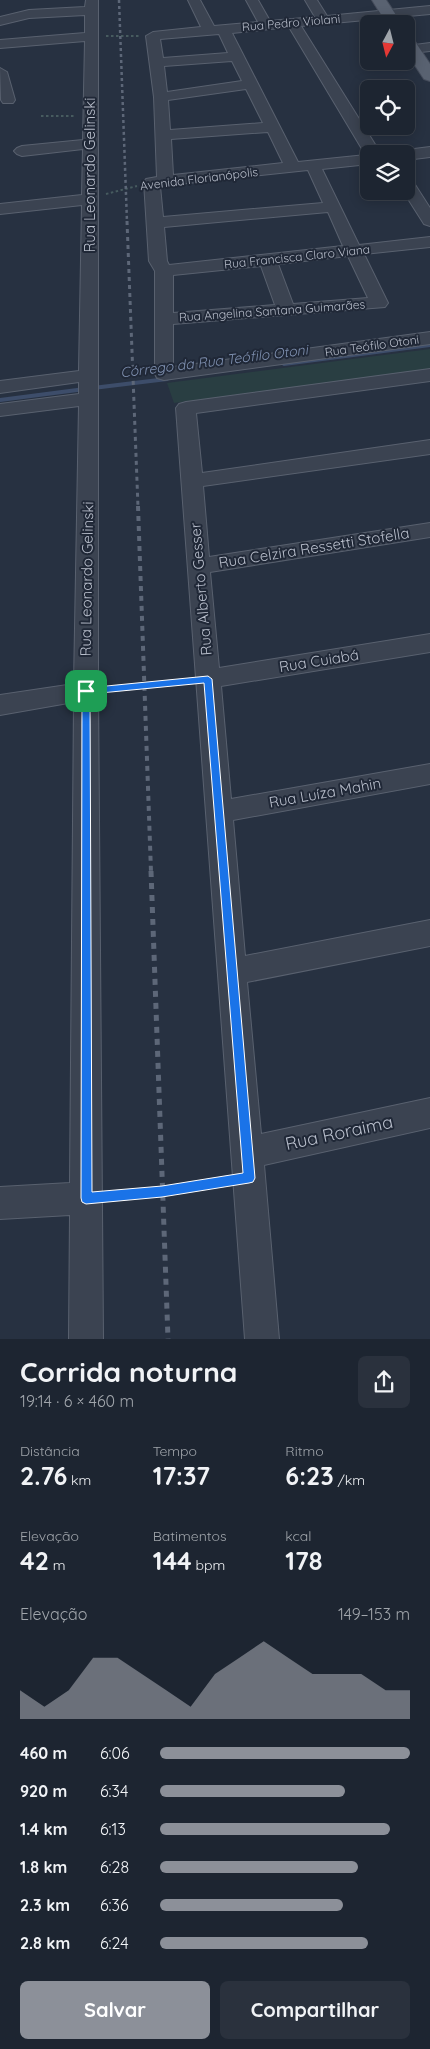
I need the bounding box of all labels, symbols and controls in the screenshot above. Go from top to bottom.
street label: Rua Pedro Violani [241,11,341,34]
north arrow [360,15,415,70]
map controls [360,15,415,200]
button: locate [360,80,415,135]
street label: Rua Leonardo Gelinski [80,97,99,253]
button: layers [360,145,415,200]
street label: Avenida Florianópolis [139,164,259,193]
street label: Rua Francisca Claro Viana [223,241,371,272]
street label: Rua Angelina Santana Guimarães [178,296,366,324]
street label: Rua Teófilo Otoni [324,331,420,360]
water label: Córrego da Rua Teófilo Otoni [119,340,311,381]
street label: Rua Leonardo Gelinski [76,501,97,657]
street label: Rua Alberto Gesser [185,522,216,656]
street label: Rua Celzira Ressetti Stofella [217,523,411,572]
street label: Rua Cuiabá [278,645,360,676]
pin [65,670,107,712]
icon: arrive [72,677,100,705]
street label: Rua Luíza Mahin [267,773,383,812]
street label: Rua Roraima [283,1110,395,1155]
text: Corrida noturna [20,1354,237,1389]
button: share [358,1356,410,1408]
text: 19:14 · 6 × 460 m [20,1391,134,1411]
text: Distância [20,1442,80,1460]
text: Tempo [153,1442,197,1460]
text: Ritmo [285,1442,324,1460]
text: 2.76 [20,1460,67,1491]
text: 17:37 [153,1460,210,1491]
text: 6:23 [285,1460,334,1491]
text: km [67,1471,91,1489]
text: /km [334,1471,365,1489]
text: Elevação [20,1527,79,1545]
text: Batimentos [153,1527,226,1545]
text: kcal [285,1527,311,1545]
text: 42 [20,1545,49,1576]
text: 144 [153,1545,192,1576]
text: 178 [285,1545,322,1576]
text: m [49,1556,66,1574]
text: bpm [192,1556,225,1574]
text: Elevação [20,1604,87,1624]
text: 149–153 m [338,1604,410,1624]
text: 460 m [20,1743,67,1763]
text: 6:06 [100,1743,130,1763]
text: 920 m [20,1781,67,1801]
text: 6:34 [100,1781,128,1801]
text: 1.4 km [20,1819,67,1839]
text: 6:13 [100,1819,126,1839]
text: 1.8 km [20,1857,67,1877]
text: 6:28 [100,1857,129,1877]
text: 2.3 km [20,1895,70,1915]
text: 6:36 [100,1895,129,1915]
text: 2.8 km [20,1933,70,1953]
text: 6:24 [100,1933,129,1953]
button: Salvar [20,1981,210,2039]
button: Compartilhar [220,1981,410,2039]

